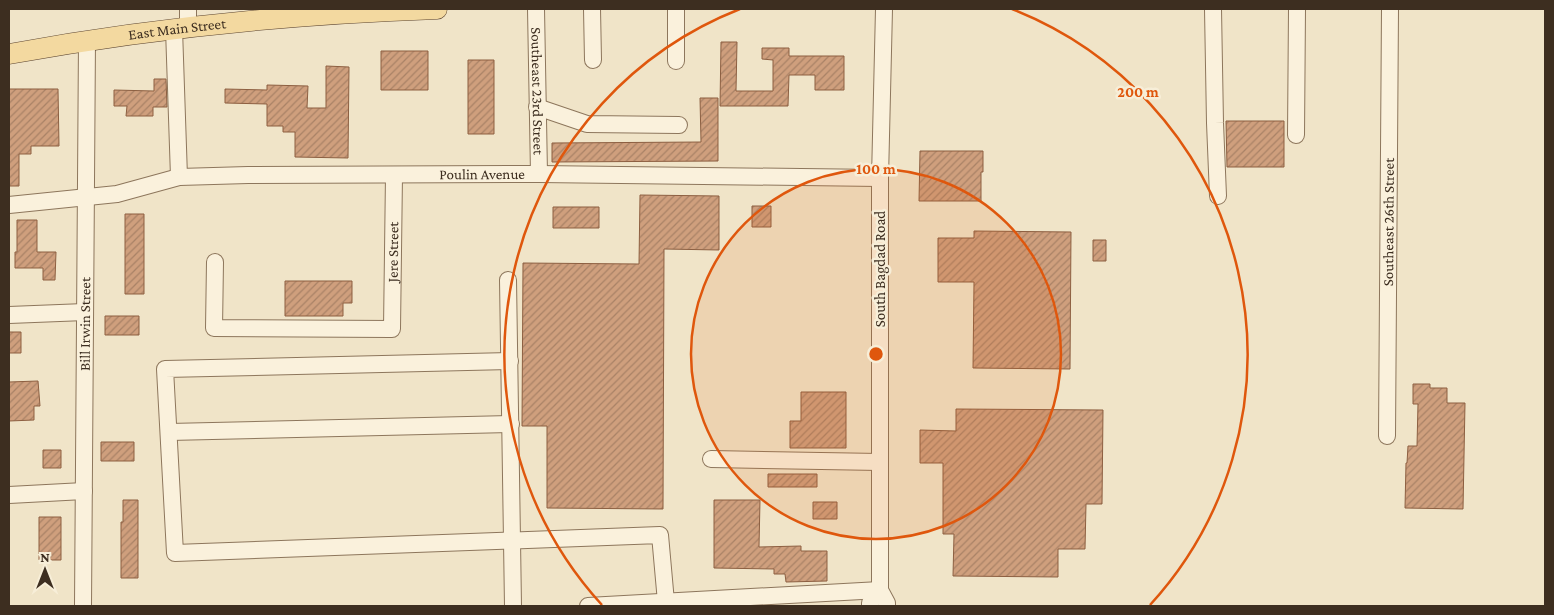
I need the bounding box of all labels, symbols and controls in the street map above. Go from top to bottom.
street label: East Main Street [127,15,228,43]
street label: Southeast 23rd Street [528,27,547,156]
text: 200 m [1117,84,1159,100]
street label: Southeast 26th Street [1380,157,1397,286]
text: 100 m [856,161,896,177]
street label: Poulin Avenue [439,166,525,182]
street label: South Bagdad Road [872,211,889,327]
street label: Jere Street [385,221,402,284]
street label: Bill Irwin Street [77,276,93,371]
centre of rings [867,345,885,363]
north arrow [20,545,70,595]
text: N [40,549,50,565]

